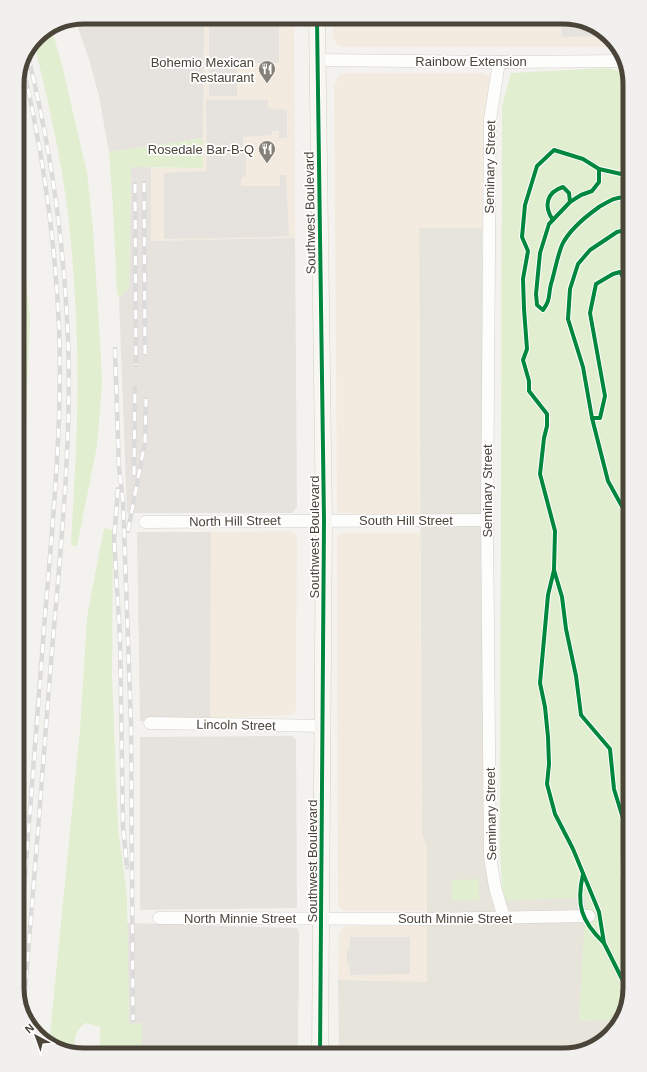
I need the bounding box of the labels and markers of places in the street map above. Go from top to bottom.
place label: Bohemio Mexican Restaurant [151,55,254,85]
restaurant icon: Bohemio Mexican Restaurant [257,59,277,84]
restaurant icon: Rosedale Bar-B-Q [257,139,277,164]
place label: Rosedale Bar-B-Q [148,142,254,157]

